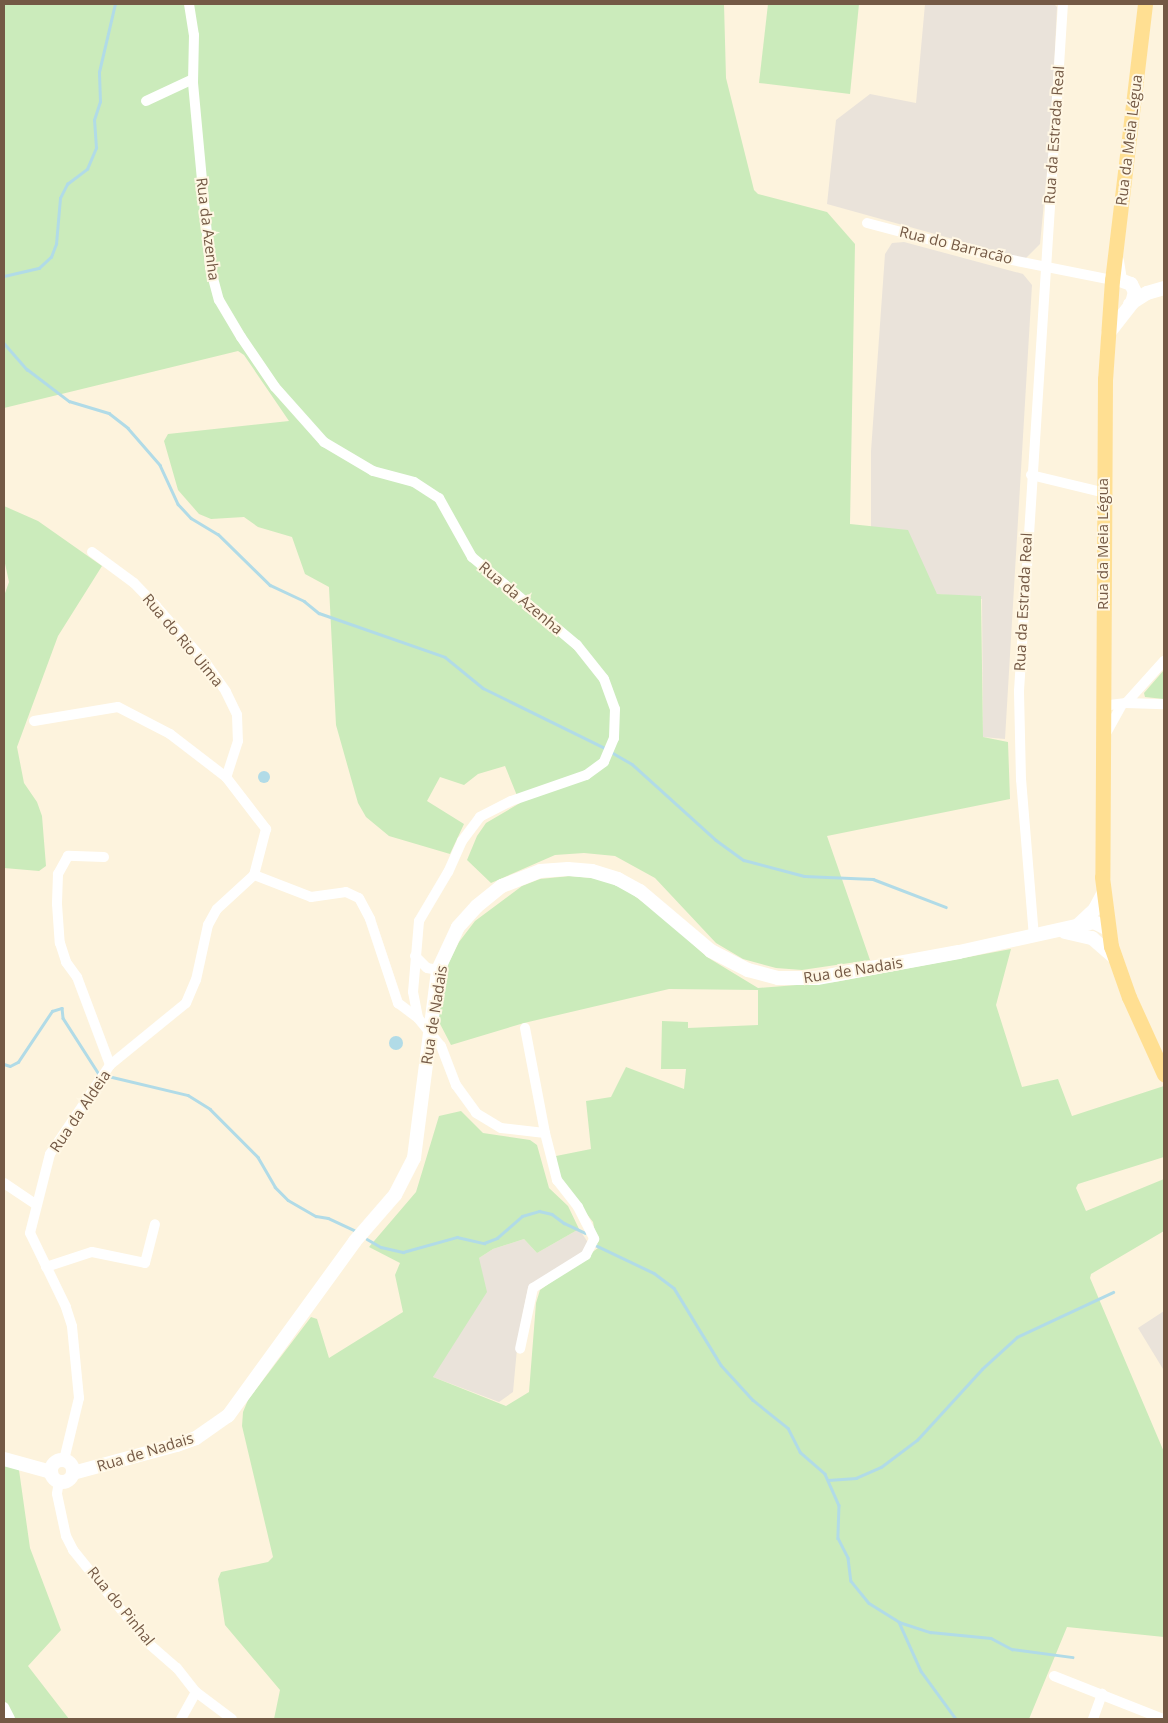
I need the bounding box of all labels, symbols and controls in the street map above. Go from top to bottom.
street label: Rua da Estrada Real [1040,65,1068,205]
street label: Rua da Meia Légua [1112,73,1146,207]
street label: Rua da Azenha [193,176,223,282]
street label: Rua do Barracão [898,222,1014,268]
street label: Rua da Meia Légua [1094,478,1112,610]
street label: Rua da Estrada Real [1010,532,1036,672]
street label: Rua da Azenha [475,558,567,638]
street label: Rua do Rio Uima [139,590,227,690]
street label: Rua de Nadais [802,953,904,987]
street label: Rua de Nadais [417,964,451,1066]
street label: Rua da Aldeia [46,1067,114,1155]
street label: Rua de Nadais [94,1429,196,1475]
street label: Rua do Pinhal [84,1563,158,1649]

